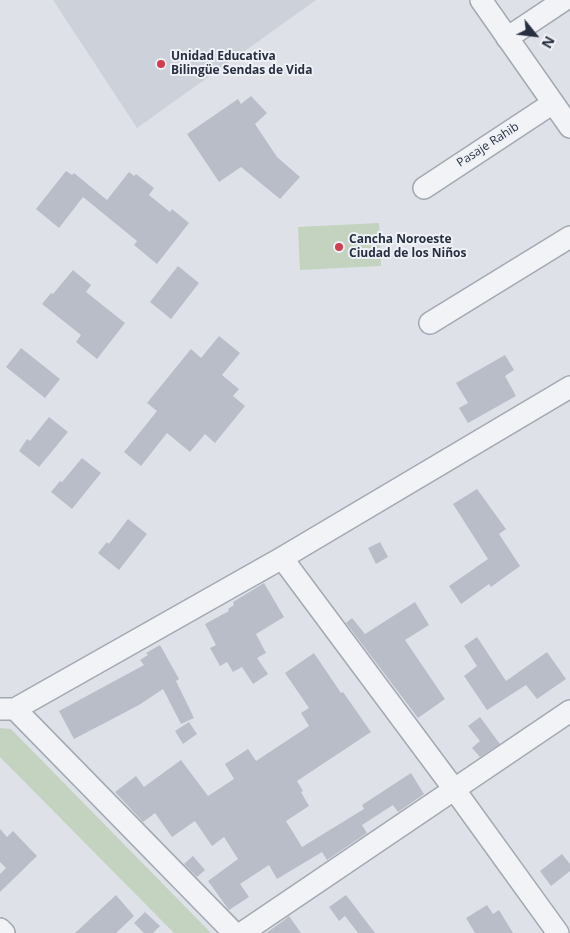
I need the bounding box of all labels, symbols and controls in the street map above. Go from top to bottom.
north arrow [510,10,560,60]
text: N [537,33,560,52]
place label: Unidad Educativa Bilingüe Sendas de Vida [171,50,312,78]
marker: Unidad Educativa Bilingüe Sendas de Vida [155,58,167,70]
street label: Pasaje Rahib [454,120,522,170]
place label: Cancha Noroeste Ciudad de los Niños [349,233,466,261]
marker: Cancha Noroeste Ciudad de los Niños [333,241,345,253]

